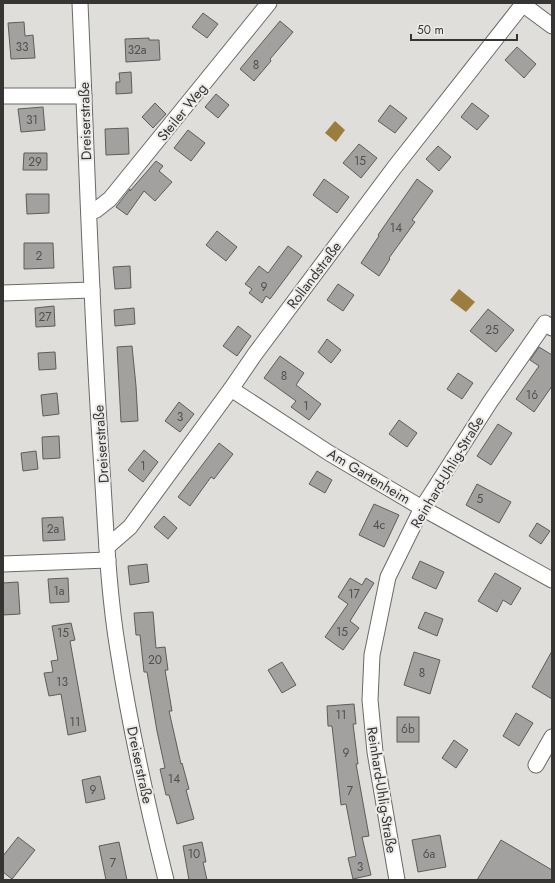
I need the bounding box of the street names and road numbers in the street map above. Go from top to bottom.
street label: Steiler Weg [152,79,212,145]
street label: Dreiserstraße [74,82,96,160]
street label: Rollandstraße [282,237,346,313]
street label: Dreiserstraße [88,404,114,484]
street label: Reinhard-Uhlig-Straße [406,412,488,532]
street label: Am Gartenheim [324,443,414,509]
street label: Dreiserstraße [122,725,158,805]
street label: Reinhard-Uhlig-Straße [362,726,402,854]

